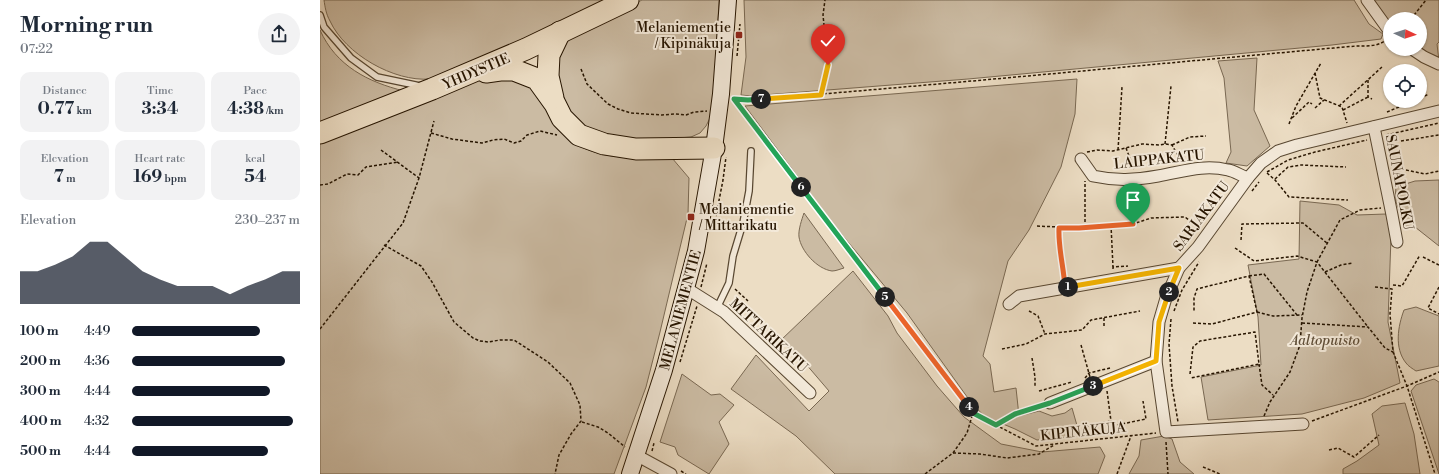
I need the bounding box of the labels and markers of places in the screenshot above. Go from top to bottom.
place label: Melaniementie / Kipinäkuja [636,19,732,53]
pin [811,24,845,65]
marker: Melaniementie / Kipinäkuja [734,30,744,40]
pin: 7 [751,89,771,109]
pin: 6 [791,177,811,197]
pin [1116,183,1150,224]
place label: Melaniementie / Mittarikatu [698,201,794,235]
marker: Melaniementie / Mittarikatu [686,212,696,222]
pin: 1 [1058,277,1078,297]
pin: 2 [1159,282,1179,302]
pin: 5 [875,287,895,307]
pin: 3 [1083,376,1103,396]
pin: 4 [959,397,979,417]

